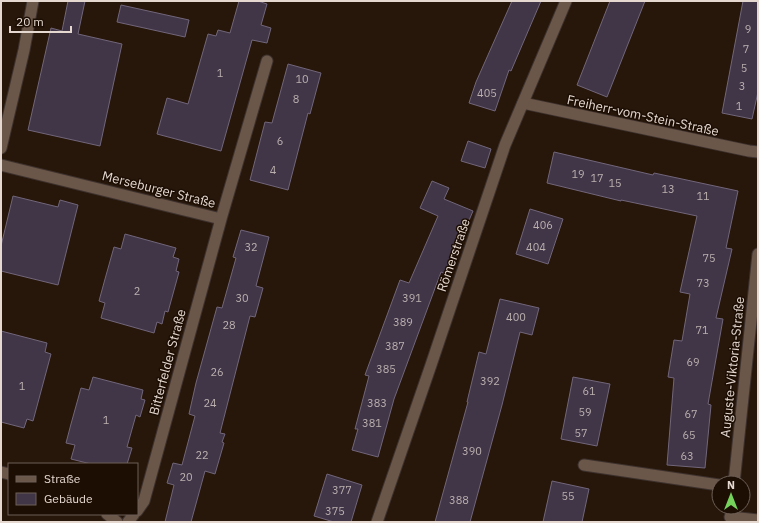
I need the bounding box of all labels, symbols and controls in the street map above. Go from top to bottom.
scale bar [10,8,71,34]
text: 20 m [16,14,44,29]
house number: 9 [745,22,751,36]
house number: 7 [743,42,749,56]
house number: 5 [741,61,747,75]
house number: 1 [217,66,224,80]
house number: 10 [295,72,309,86]
house number: 3 [739,79,745,93]
house number: 405 [477,86,497,100]
street label: Freiherr-vom-Stein-Straße [565,91,720,140]
house number: 8 [293,92,299,106]
house number: 1 [736,99,743,113]
house number: 6 [277,134,283,148]
house number: 4 [270,163,277,177]
street label: Merseburger Straße [100,167,217,212]
house number: 19 [571,167,585,181]
house number: 17 [590,171,604,185]
house number: 15 [608,176,622,190]
house number: 13 [661,182,675,196]
house number: 11 [696,189,710,203]
street label: Römerstraße [433,216,474,294]
house number: 406 [533,218,553,232]
house number: 32 [244,240,258,254]
house number: 404 [526,240,546,254]
house number: 75 [702,251,716,265]
house number: 73 [696,276,710,290]
house number: 2 [134,284,140,298]
house number: 30 [235,291,249,305]
house number: 391 [402,291,422,305]
street label: Auguste-Viktoria-Straße [717,296,748,438]
street label: Bitterfelder Straße [145,307,190,417]
house number: 400 [506,310,526,324]
house number: 389 [393,315,413,329]
house number: 28 [222,318,236,332]
house number: 71 [695,323,709,337]
house number: 387 [385,339,405,353]
house number: 69 [686,355,700,369]
house number: 385 [376,362,396,376]
house number: 26 [210,365,224,379]
house number: 392 [480,374,500,388]
house number: 1 [19,379,26,393]
house number: 61 [582,384,596,398]
house number: 24 [203,396,217,410]
house number: 383 [367,396,387,410]
house number: 59 [578,405,592,419]
house number: 67 [684,407,698,421]
house number: 1 [103,413,110,427]
house number: 381 [362,416,382,430]
house number: 57 [574,426,588,440]
house number: 65 [682,428,696,442]
house number: 390 [462,444,482,458]
house number: 22 [195,448,209,462]
house number: 63 [680,449,694,463]
legend [8,463,138,515]
house number: 20 [179,470,193,484]
text: Straße [44,471,81,486]
north arrow [711,475,751,515]
text: N [727,478,735,492]
house number: 377 [332,483,352,497]
house number: 55 [561,489,575,503]
text: Gebäude [44,491,93,506]
house number: 388 [449,493,469,507]
house number: 375 [325,504,345,518]

